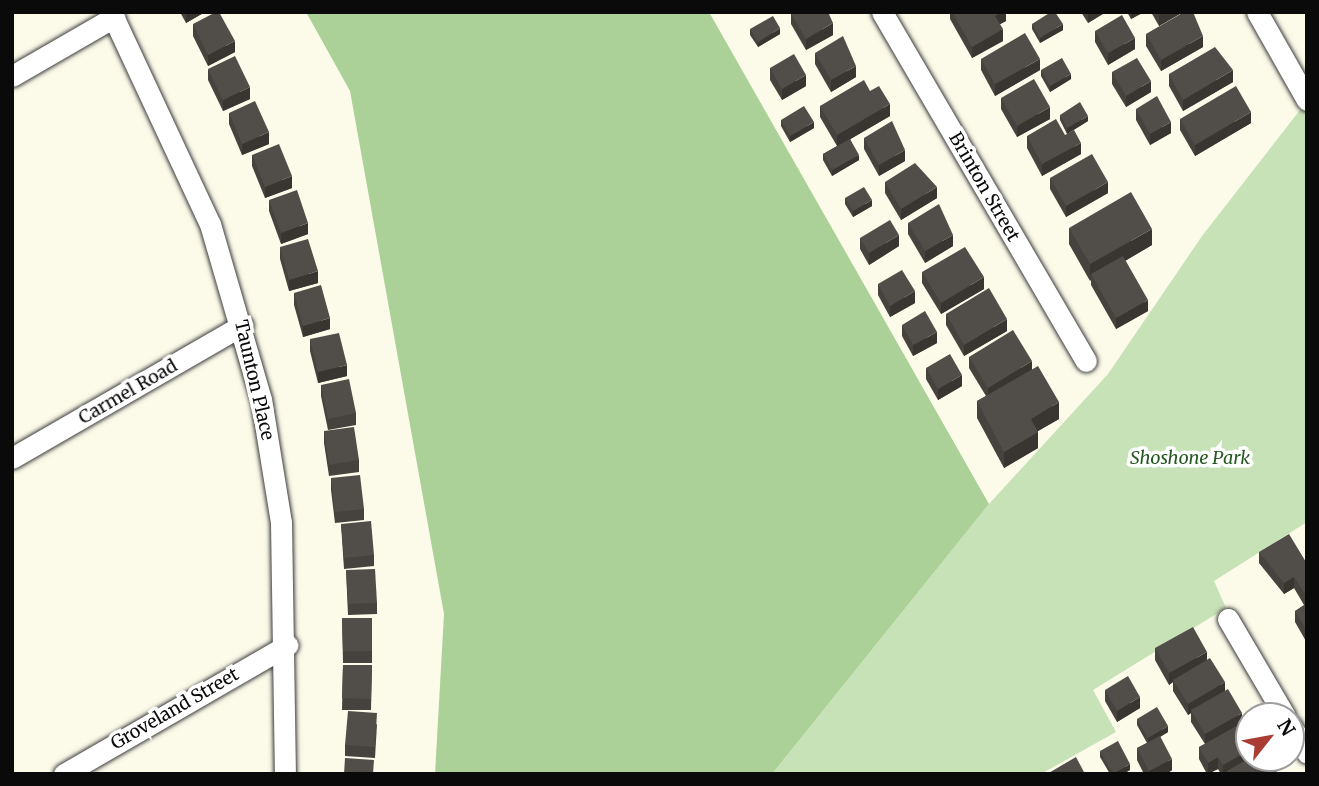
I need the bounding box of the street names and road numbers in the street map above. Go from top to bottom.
street label: Brinton Street [944,129,1024,245]
street label: Taunton Place [230,318,278,442]
street label: Carmel Road [75,355,181,429]
street label: Groveland Street [107,664,243,754]

